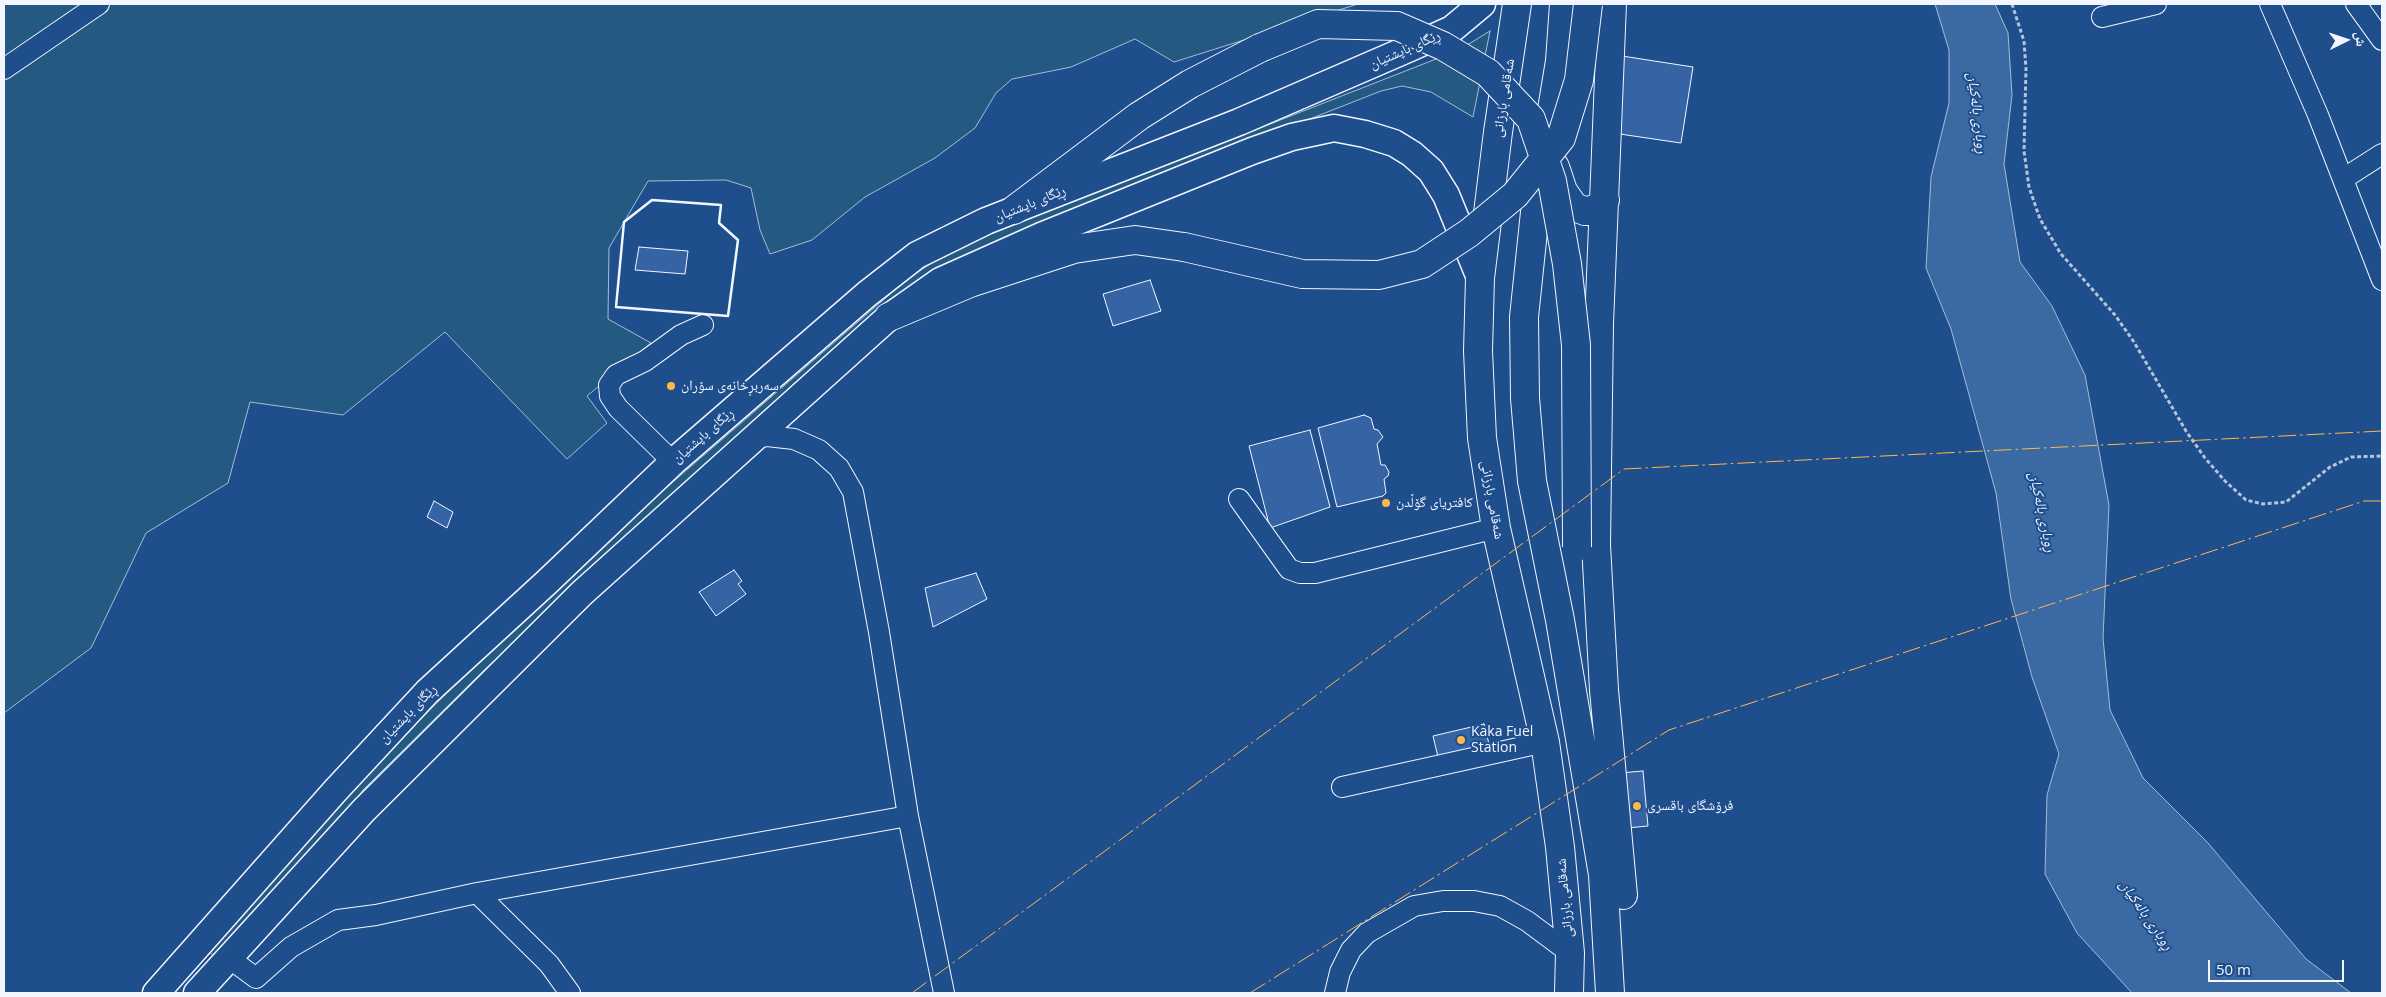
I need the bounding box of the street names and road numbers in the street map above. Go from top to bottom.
street label: ڕێگای باپشتیان [1367,27,1443,73]
street label: شەقامی بارزانی [1489,57,1519,139]
street label: ڕێگای باپشتیان [992,182,1068,226]
street label: ڕێگای باپشتیان [669,405,737,467]
street label: شەقامی بارزانی [1477,459,1507,541]
street label: ڕێگای باپشتیان [376,681,440,747]
street label: شەقامی بارزانی [1553,858,1577,938]

